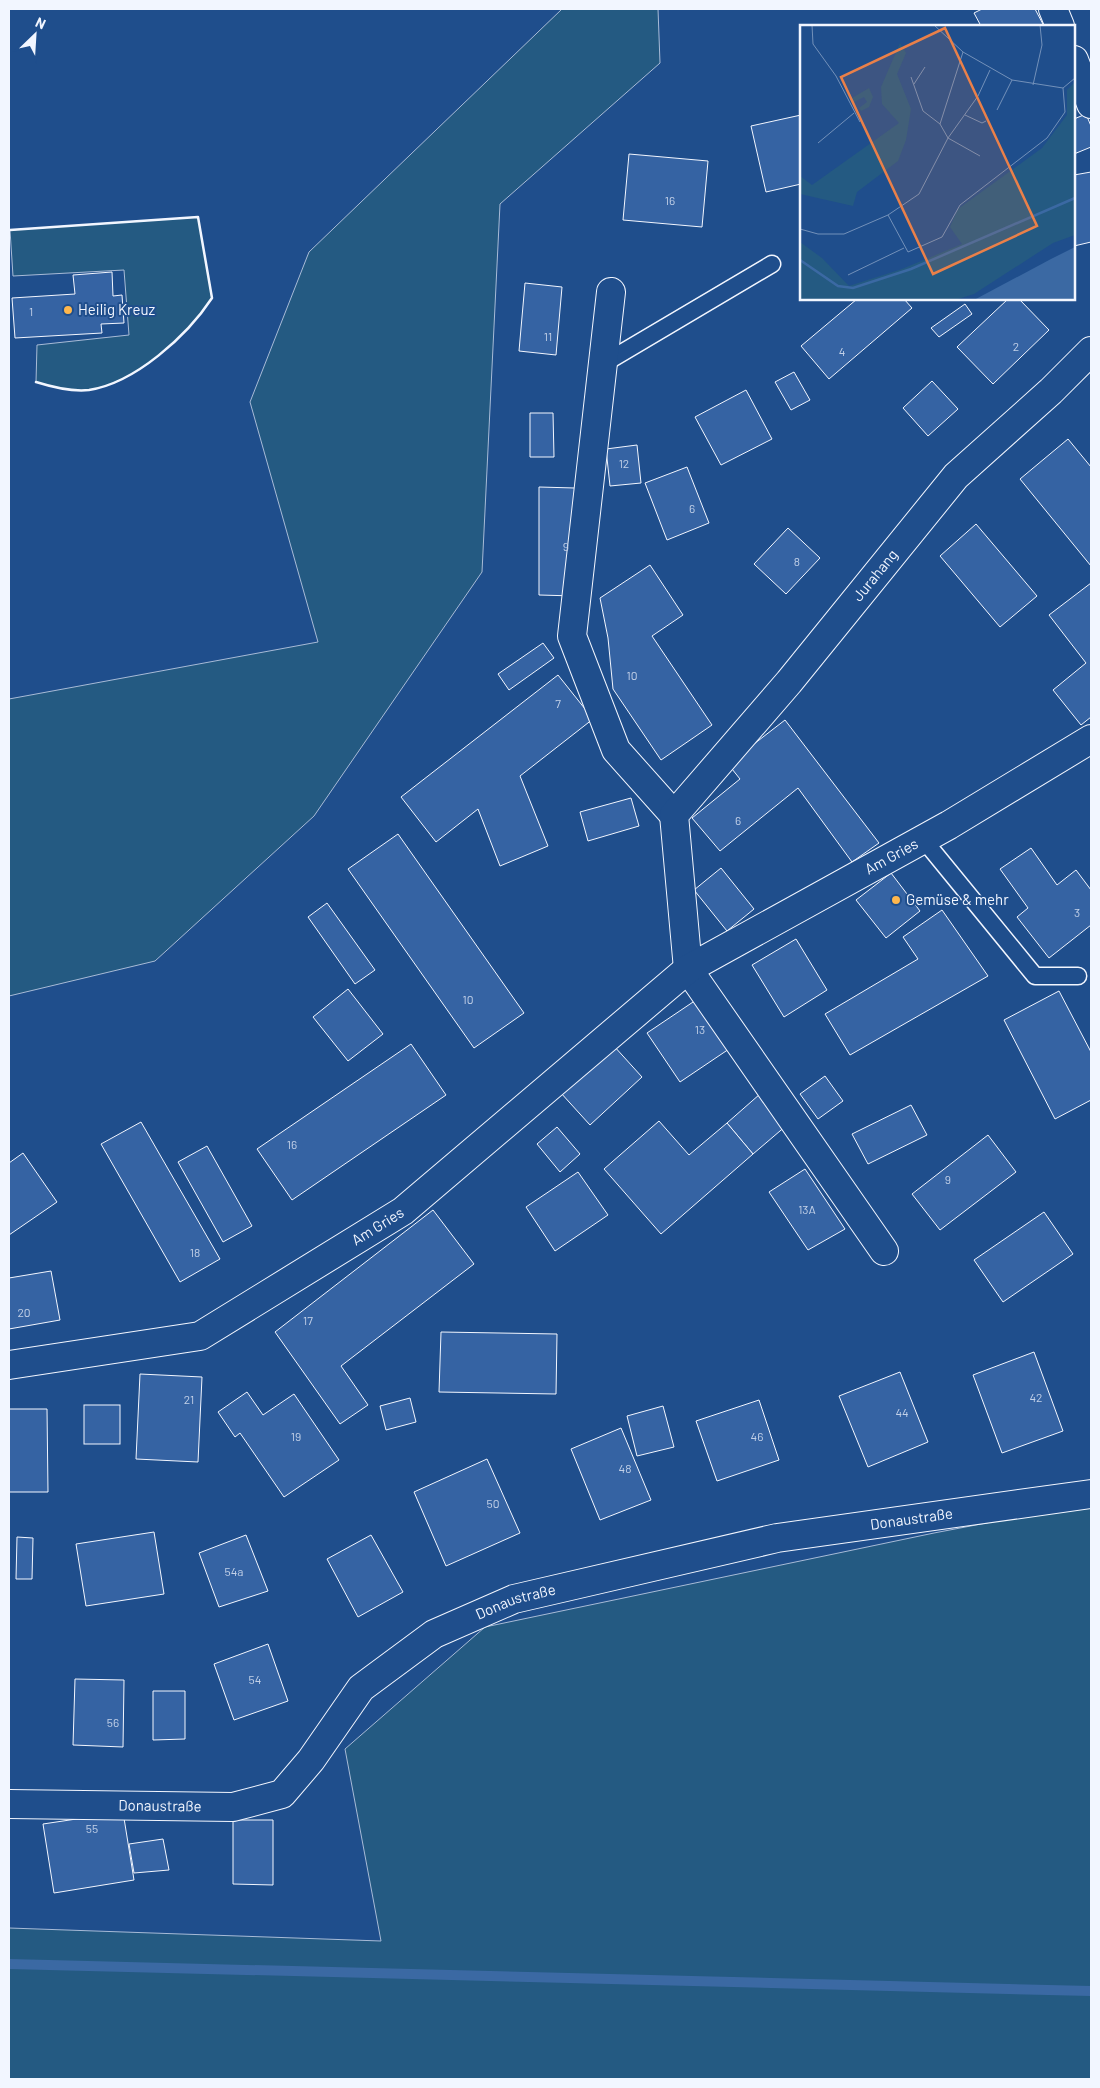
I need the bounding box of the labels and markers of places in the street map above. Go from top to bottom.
place label: Heilig Kreuz [78,300,156,318]
marker: Heilig Kreuz [62,304,74,316]
place label: Gemüse & mehr [906,890,1009,908]
marker: Gemüse & mehr [890,894,902,906]

